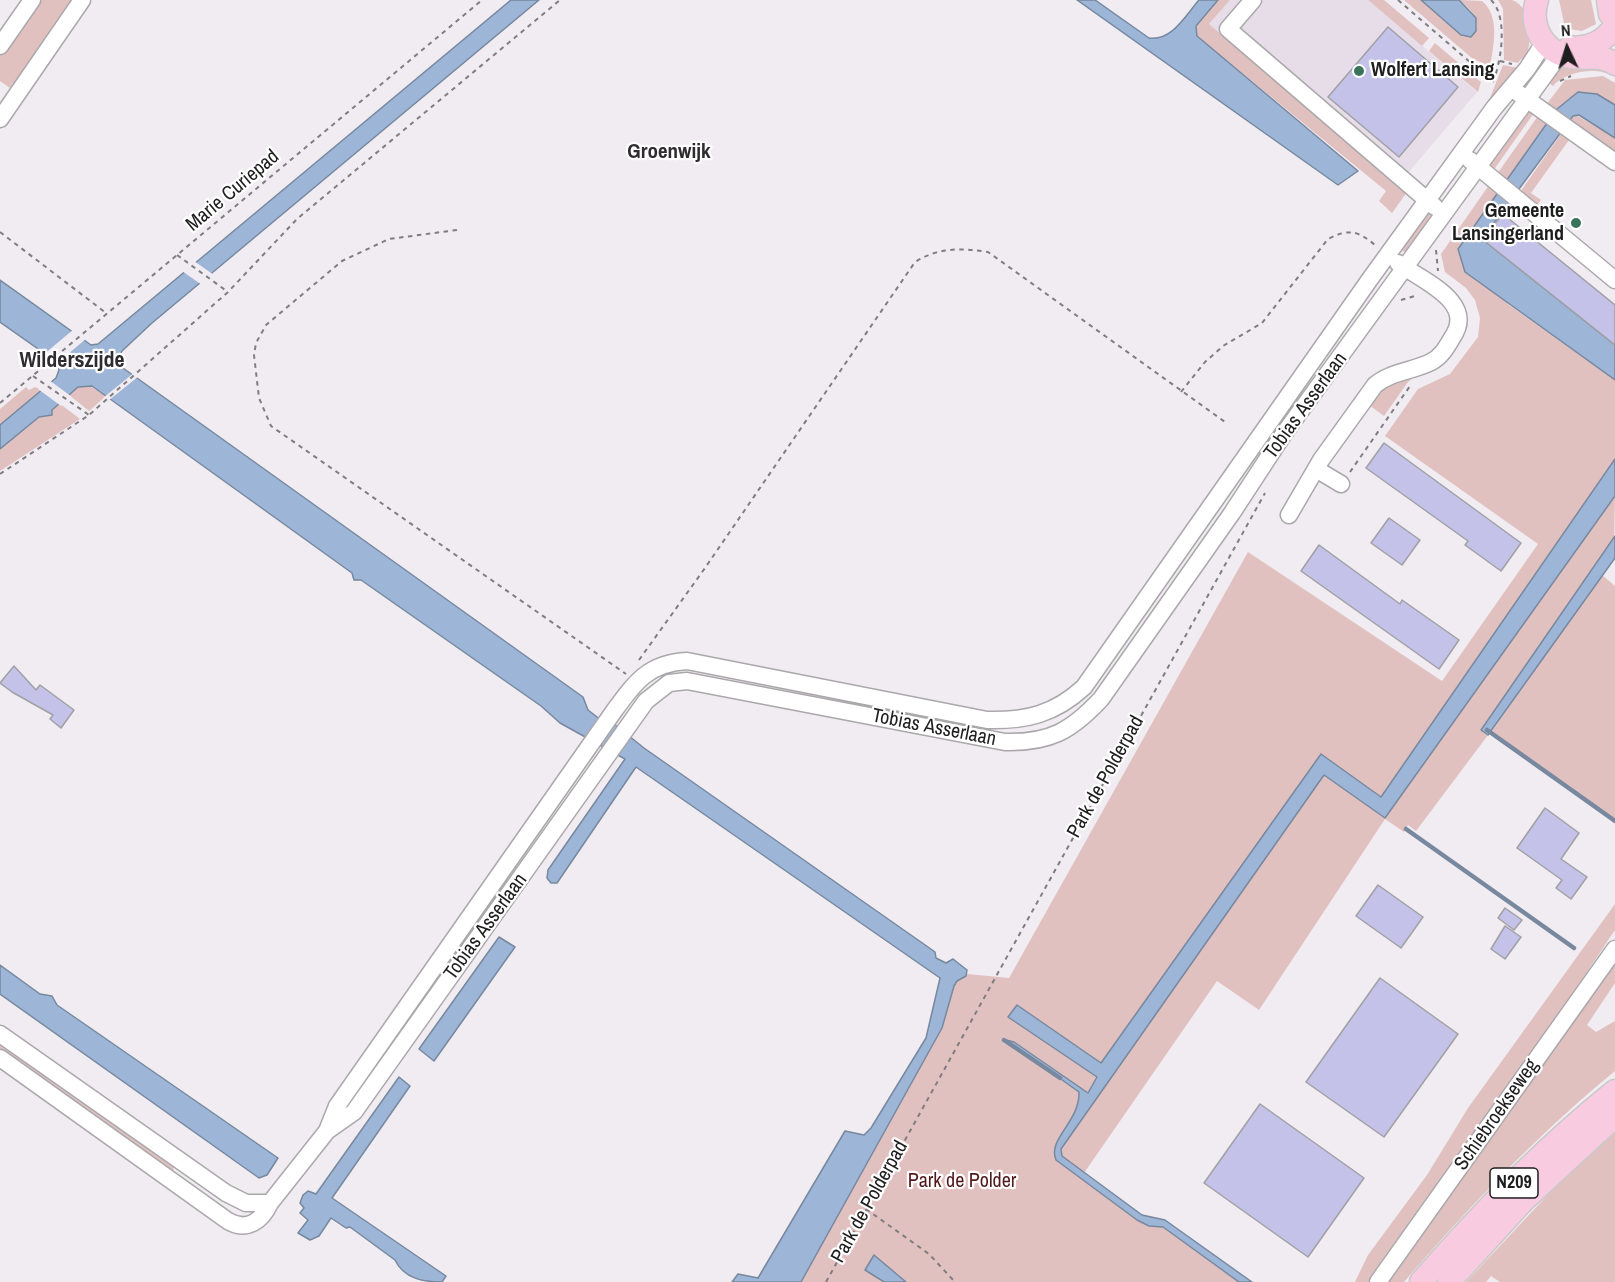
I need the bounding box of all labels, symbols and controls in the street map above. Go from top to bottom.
north arrow [1537,18,1597,78]
text: N [1560,19,1571,41]
place label: Wolfert Lansing [1371,59,1495,83]
marker: Wolfert Lansing [1352,64,1366,78]
district label: Groenwijk [627,139,711,165]
street label: Marie Curiepad [182,145,284,237]
place label: Gemeente Lansingerland [1452,200,1564,247]
marker: Gemeente Lansingerland [1569,216,1583,230]
district label: Wilderszijde [19,348,125,374]
street label: Tobias Asserlaan [1259,348,1353,464]
street label: Tobias Asserlaan [870,704,998,752]
street label: Park de Polderpad [1063,712,1149,842]
street label: Tobias Asserlaan [439,869,533,985]
street label: Schiebroekseweg [1450,1055,1544,1175]
street label: Park de Polderpad [827,1137,913,1267]
road number: N209 [1490,1168,1538,1198]
park label: Park de Polder [908,1170,1016,1194]

